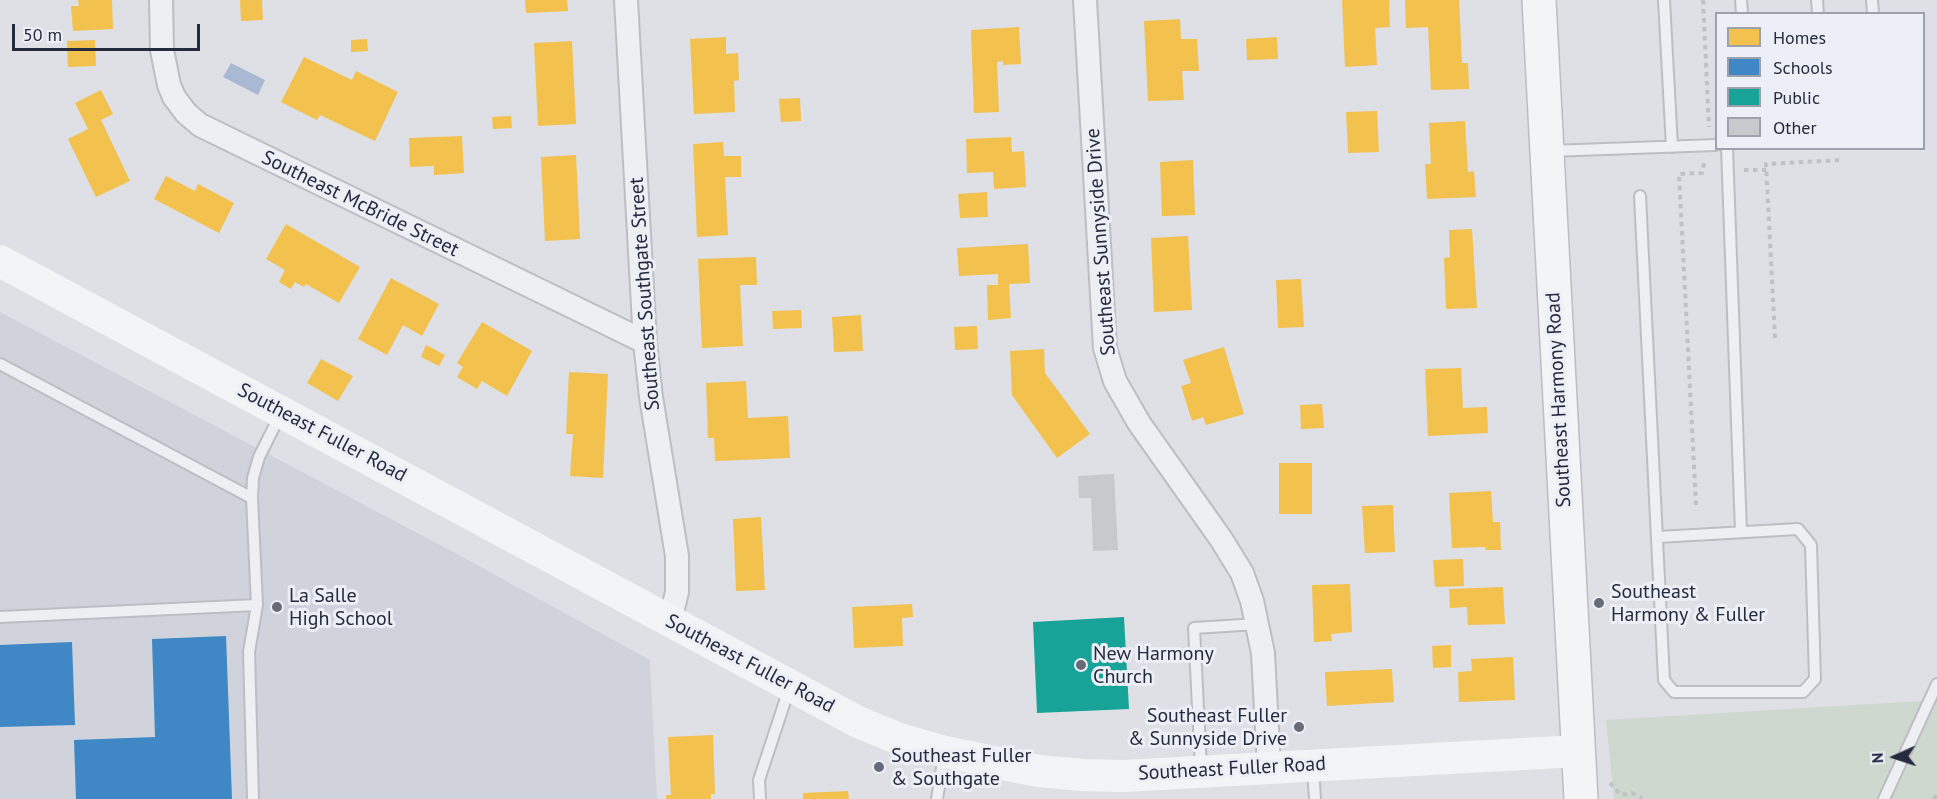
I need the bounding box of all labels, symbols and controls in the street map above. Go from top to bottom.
scale bar [15,12,202,50]
legend [1715,12,1925,150]
text: 50 m [23,23,62,46]
text: Homes [1773,26,1826,49]
text: Schools [1773,56,1833,79]
text: Public [1773,86,1820,109]
text: Other [1773,116,1817,139]
street label: Southeast Sunnyside Drive [1081,127,1121,357]
street label: Southeast McBride Street [257,146,463,262]
street label: Southeast Southgate Street [625,176,665,412]
street label: Southeast Harmony Road [1541,292,1577,508]
street label: Southeast Fuller Road [233,378,411,488]
place label: Southeast Harmony & Fuller [1611,580,1765,627]
place label: La Salle High School [289,584,393,631]
marker: Southeast Harmony & Fuller [1592,596,1606,610]
marker: La Salle High School [270,600,284,614]
street label: Southeast Fuller Road [661,609,839,719]
place label: New Harmony Church [1093,642,1214,689]
marker: New Harmony Church [1074,658,1088,672]
place label: Southeast Fuller & Sunnyside Drive [1128,704,1287,751]
marker: Southeast Fuller & Sunnyside Drive [1292,720,1306,734]
north arrow [1865,727,1925,787]
place label: Southeast Fuller & Southgate [891,744,1031,791]
street label: Southeast Fuller Road [1138,752,1326,786]
text: N [1867,752,1887,764]
marker: Southeast Fuller & Southgate [872,760,886,774]

